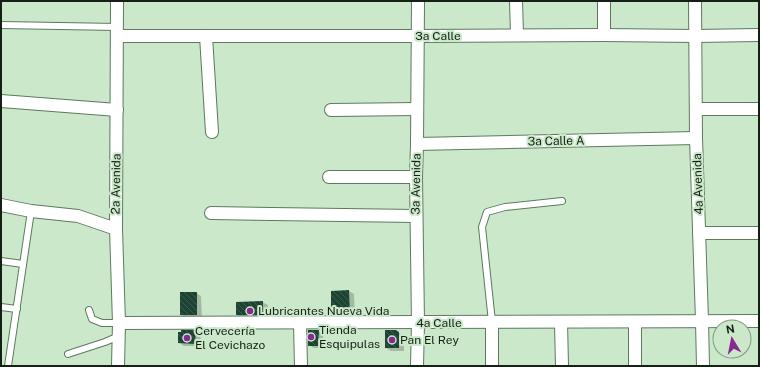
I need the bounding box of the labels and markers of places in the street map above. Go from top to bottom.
place label: Lubricantes Nueva Vida [258,304,390,318]
marker: Lubricantes Nueva Vida [245,306,255,316]
place label: Tienda Esquipulas [319,323,380,351]
place label: Cervecería El Cevichazo [195,324,265,352]
marker: Tienda Esquipulas [306,332,316,342]
marker: Cervecería El Cevichazo [182,333,192,343]
place label: Pan El Rey [400,333,459,347]
marker: Pan El Rey [387,335,397,345]

